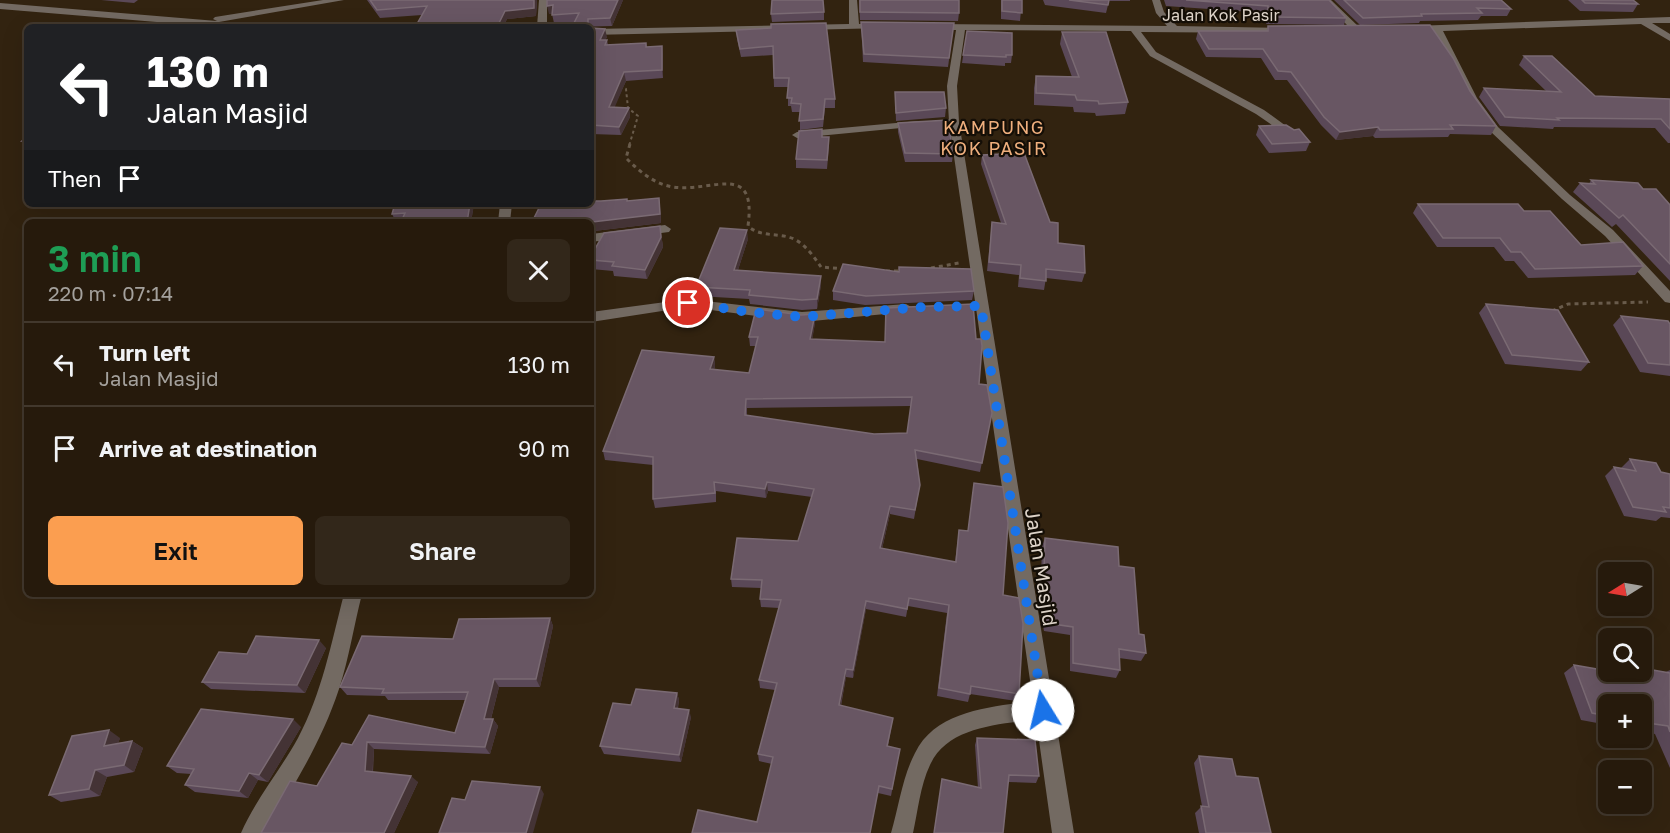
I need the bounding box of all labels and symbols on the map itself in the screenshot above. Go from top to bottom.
street label: Jalan Kok Pasir [1162,5,1280,25]
district label: KAMPUNG KOK PASIR [940,116,1048,159]
pin [662,277,713,328]
street label: Jalan Masjid [1021,506,1063,628]
north arrow [1598,562,1652,616]
position arrow [1011,678,1075,742]

